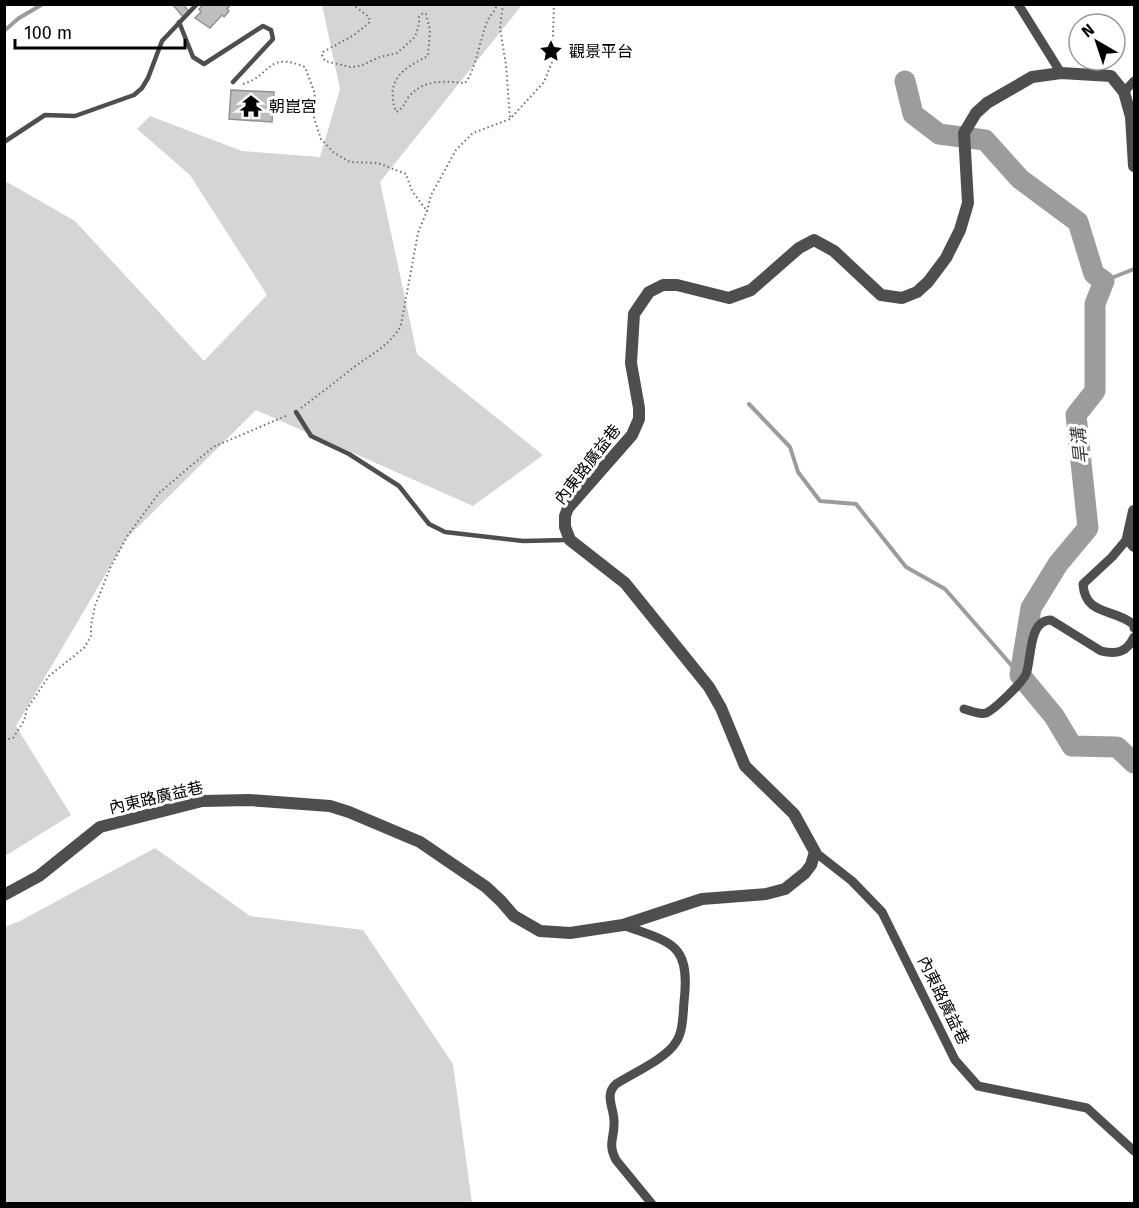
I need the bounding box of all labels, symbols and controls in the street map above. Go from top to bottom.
scale bar [15,12,184,50]
north arrow [1067,12,1127,72]
text: N [1078,20,1098,41]
text: 100 m [24,22,72,44]
place icon: 觀景平台 [538,38,564,64]
place label: 觀景平台 [569,42,633,61]
temple icon: 朝崑宮 [238,93,264,119]
place label: 朝崑宮 [269,97,317,116]
street label: 內東路廣益巷 [550,421,624,508]
water label: 旱溝 [1067,424,1093,465]
street label: 內東路廣益巷 [107,777,205,818]
street label: 內東路廣益巷 [914,953,973,1048]

